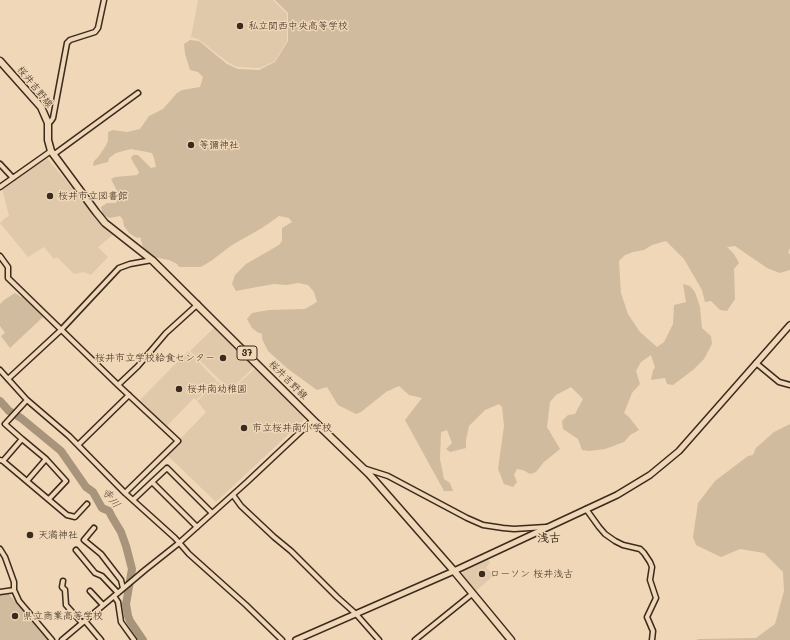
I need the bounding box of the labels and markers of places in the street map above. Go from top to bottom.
place label: 私立関西中央高等学校 [248,20,348,32]
marker: 私立関西中央高等学校 [235,21,245,31]
place label: 等彌神社 [199,139,239,151]
marker: 等彌神社 [186,140,196,150]
place label: 桜井市立図書館 [58,190,128,202]
marker: 桜井市立図書館 [45,191,55,201]
place label: 桜井市立学校給食センター [95,352,215,364]
marker: 桜井市立学校給食センター [218,353,228,363]
place label: 桜井南幼稚園 [187,383,247,395]
marker: 桜井南幼稚園 [174,384,184,394]
place label: 市立桜井南小学校 [252,422,332,434]
marker: 市立桜井南小学校 [239,423,249,433]
place label: 天満神社 [38,529,78,541]
marker: 天満神社 [25,530,35,540]
place label: ローソン 桜井浅古 [490,568,573,580]
marker: ローソン 桜井浅古 [477,569,487,579]
place label: 県立商業高等学校 [23,610,103,622]
marker: 県立商業高等学校 [10,611,20,621]

